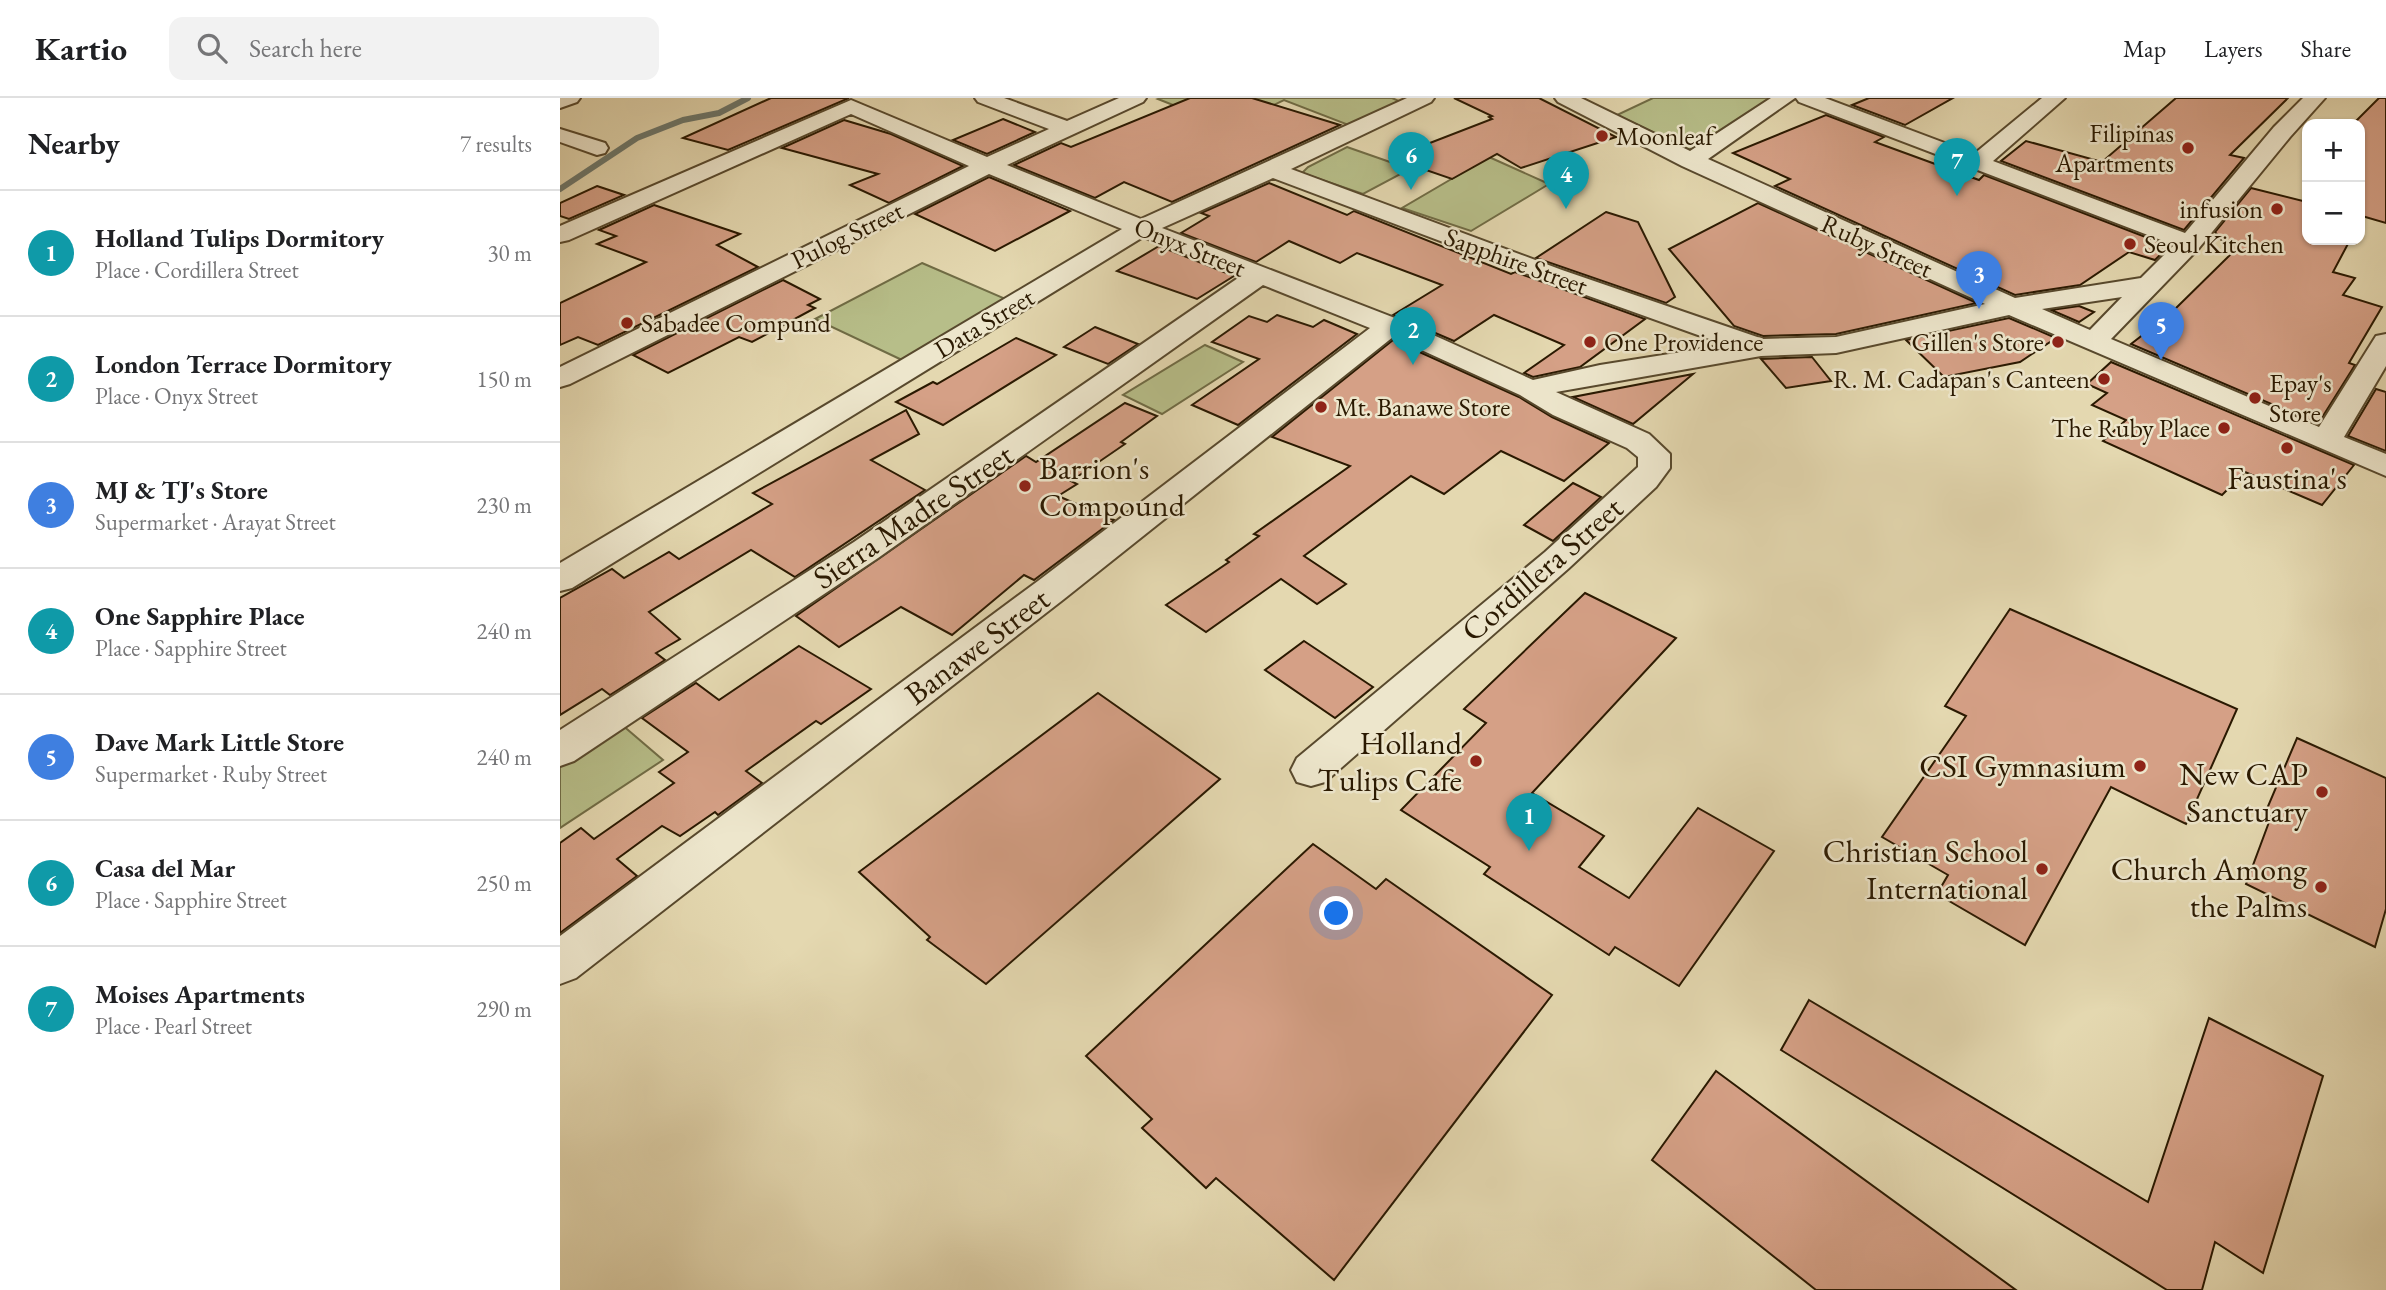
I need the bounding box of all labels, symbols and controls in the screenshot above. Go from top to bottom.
search box [169,17,659,80]
text: Kartio [35,27,127,70]
icon: search [193,29,231,67]
text: Search here [249,31,362,65]
text: Map [2123,33,2166,64]
text: Layers [2204,33,2263,64]
text: Share [2301,33,2351,64]
place label: Filipinas Apartments [2054,116,2174,180]
place label: Moonleaf [1616,119,1716,153]
map controls [2302,119,2365,245]
button: + [2302,119,2365,182]
text: Nearby [28,124,120,163]
marker: Moonleaf [1594,128,1610,144]
text: 7 results [460,129,532,159]
pin: 6 [1388,132,1434,190]
pin: 7 [1934,138,1980,196]
marker: Filipinas Apartments [2180,140,2196,156]
pin: 4 [1543,151,1589,209]
button: − [2302,182,2365,245]
place label: infusion [2180,192,2263,226]
street label: Pulog Street [785,193,909,277]
marker: infusion [2269,201,2285,217]
street label: Ruby Street [1816,206,1938,286]
street label: Onyx Street [1129,209,1251,285]
street label: Sapphire Street [1440,219,1592,303]
text: Holland Tulips Dormitory [95,221,384,255]
place label: Seoul Kitchen [2144,227,2284,261]
marker: Seoul Kitchen [2122,236,2138,252]
text: 1 [45,238,57,268]
text: 30 m [487,238,532,268]
pin: 3 [1956,251,2002,309]
text: Place · Cordillera Street [95,255,299,285]
street label: Data Street [928,280,1040,366]
pin: 5 [2138,302,2184,360]
place label: Sabadee Compund [641,306,832,340]
pin: 2 [1390,307,1436,365]
marker: Sabadee Compund [619,315,635,331]
place label: One Providence [1604,325,1763,359]
place label: Gillen's Store [1912,325,2044,359]
marker: One Providence [1582,334,1598,350]
marker: Gillen's Store [2050,334,2066,350]
text: London Terrace Dormitory [95,347,392,381]
place label: R. M. Cadapan's Canteen [1833,362,2090,396]
text: 2 [45,364,57,394]
text: 150 m [476,364,532,394]
place label: Epay's Store [2269,366,2332,430]
marker: R. M. Cadapan's Canteen [2096,371,2112,387]
text: Place · Onyx Street [95,381,258,411]
place label: Mt. Banawe Store [1335,390,1510,424]
marker: Epay's Store [2247,390,2263,406]
marker: Mt. Banawe Store [1313,399,1329,415]
place label: The Ruby Place [2051,411,2210,445]
marker: The Ruby Place [2216,420,2232,436]
street label: Sierra Madre Street [805,434,1021,598]
marker: Faustina's [2279,440,2295,456]
place label: Barrion's Compound [1039,447,1186,526]
place label: Faustina's [2227,457,2347,499]
text: MJ & TJ's Store [95,473,268,507]
marker: Barrion's Compound [1017,478,1033,494]
street label: Cordillera Street [1452,487,1632,651]
text: 3 [45,490,57,520]
text: 230 m [476,490,532,520]
text: Supermarket · Arayat Street [95,507,336,537]
street label: Banawe Street [896,578,1058,714]
text: One Sapphire Place [95,599,305,633]
text: 4 [45,616,57,646]
text: 240 m [476,616,532,646]
text: Place · Sapphire Street [95,633,287,663]
place label: Holland Tulips Cafe [1317,722,1463,801]
text: Dave Mark Little Store [95,725,344,759]
text: 5 [45,742,57,772]
text: 240 m [476,742,532,772]
place label: CSI Gymnasium [1919,745,2126,787]
marker: Holland Tulips Cafe [1468,753,1484,769]
place label: New CAP Sanctuary [2179,753,2309,832]
marker: CSI Gymnasium [2132,758,2148,774]
text: Supermarket · Ruby Street [95,759,327,789]
marker: New CAP Sanctuary [2314,784,2330,800]
pin: 1 [1506,793,1552,851]
place label: Christian School International [1823,830,2028,909]
place label: Church Among the Palms [2111,848,2308,927]
text: Casa del Mar [95,851,235,885]
marker: Christian School International [2034,861,2050,877]
text: 6 [45,868,57,898]
text: 250 m [476,868,532,898]
marker: Church Among the Palms [2313,879,2329,895]
text: Place · Sapphire Street [95,885,287,915]
your location [1319,896,1353,930]
text: Moises Apartments [95,977,305,1011]
text: 7 [45,994,57,1024]
text: 290 m [476,994,532,1024]
text: Place · Pearl Street [95,1011,252,1041]

